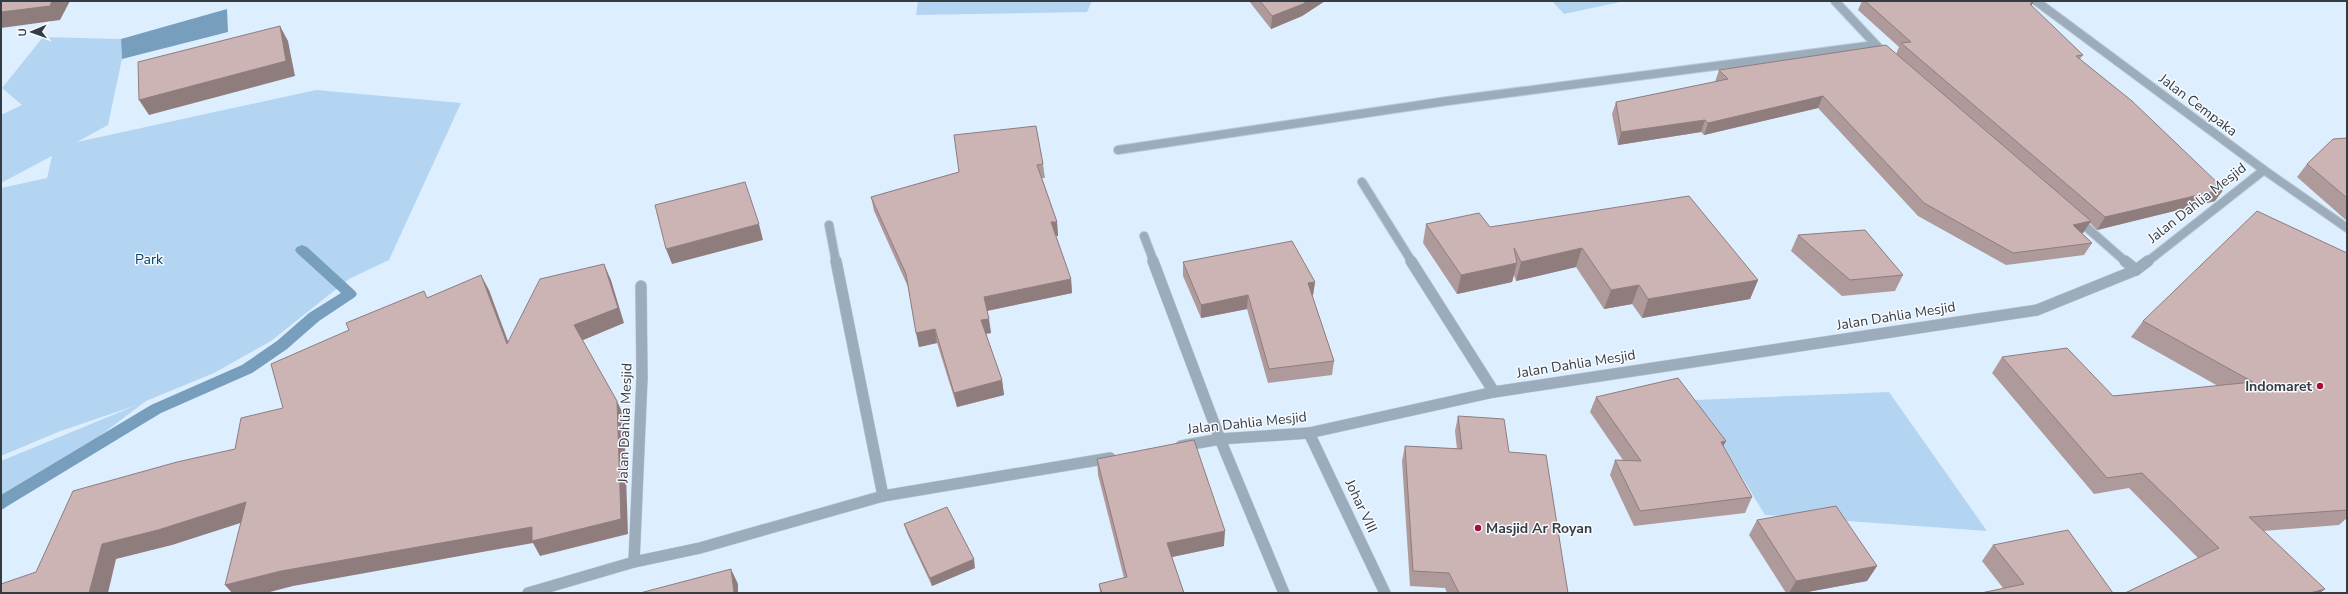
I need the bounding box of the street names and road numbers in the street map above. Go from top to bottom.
street label: Jalan Cempaka [2154,69,2241,141]
street label: Jalan Dahlia Mesjid [2143,159,2250,248]
street label: Jalan Dahlia Mesjid [1834,297,1957,335]
street label: Jalan Dahlia Mesjid [1514,345,1637,383]
street label: Jalan Dahlia Mesjid [613,363,637,484]
street label: Jalan Dahlia Mesjid [1185,407,1308,439]
street label: Johar VIII [1340,475,1382,536]

